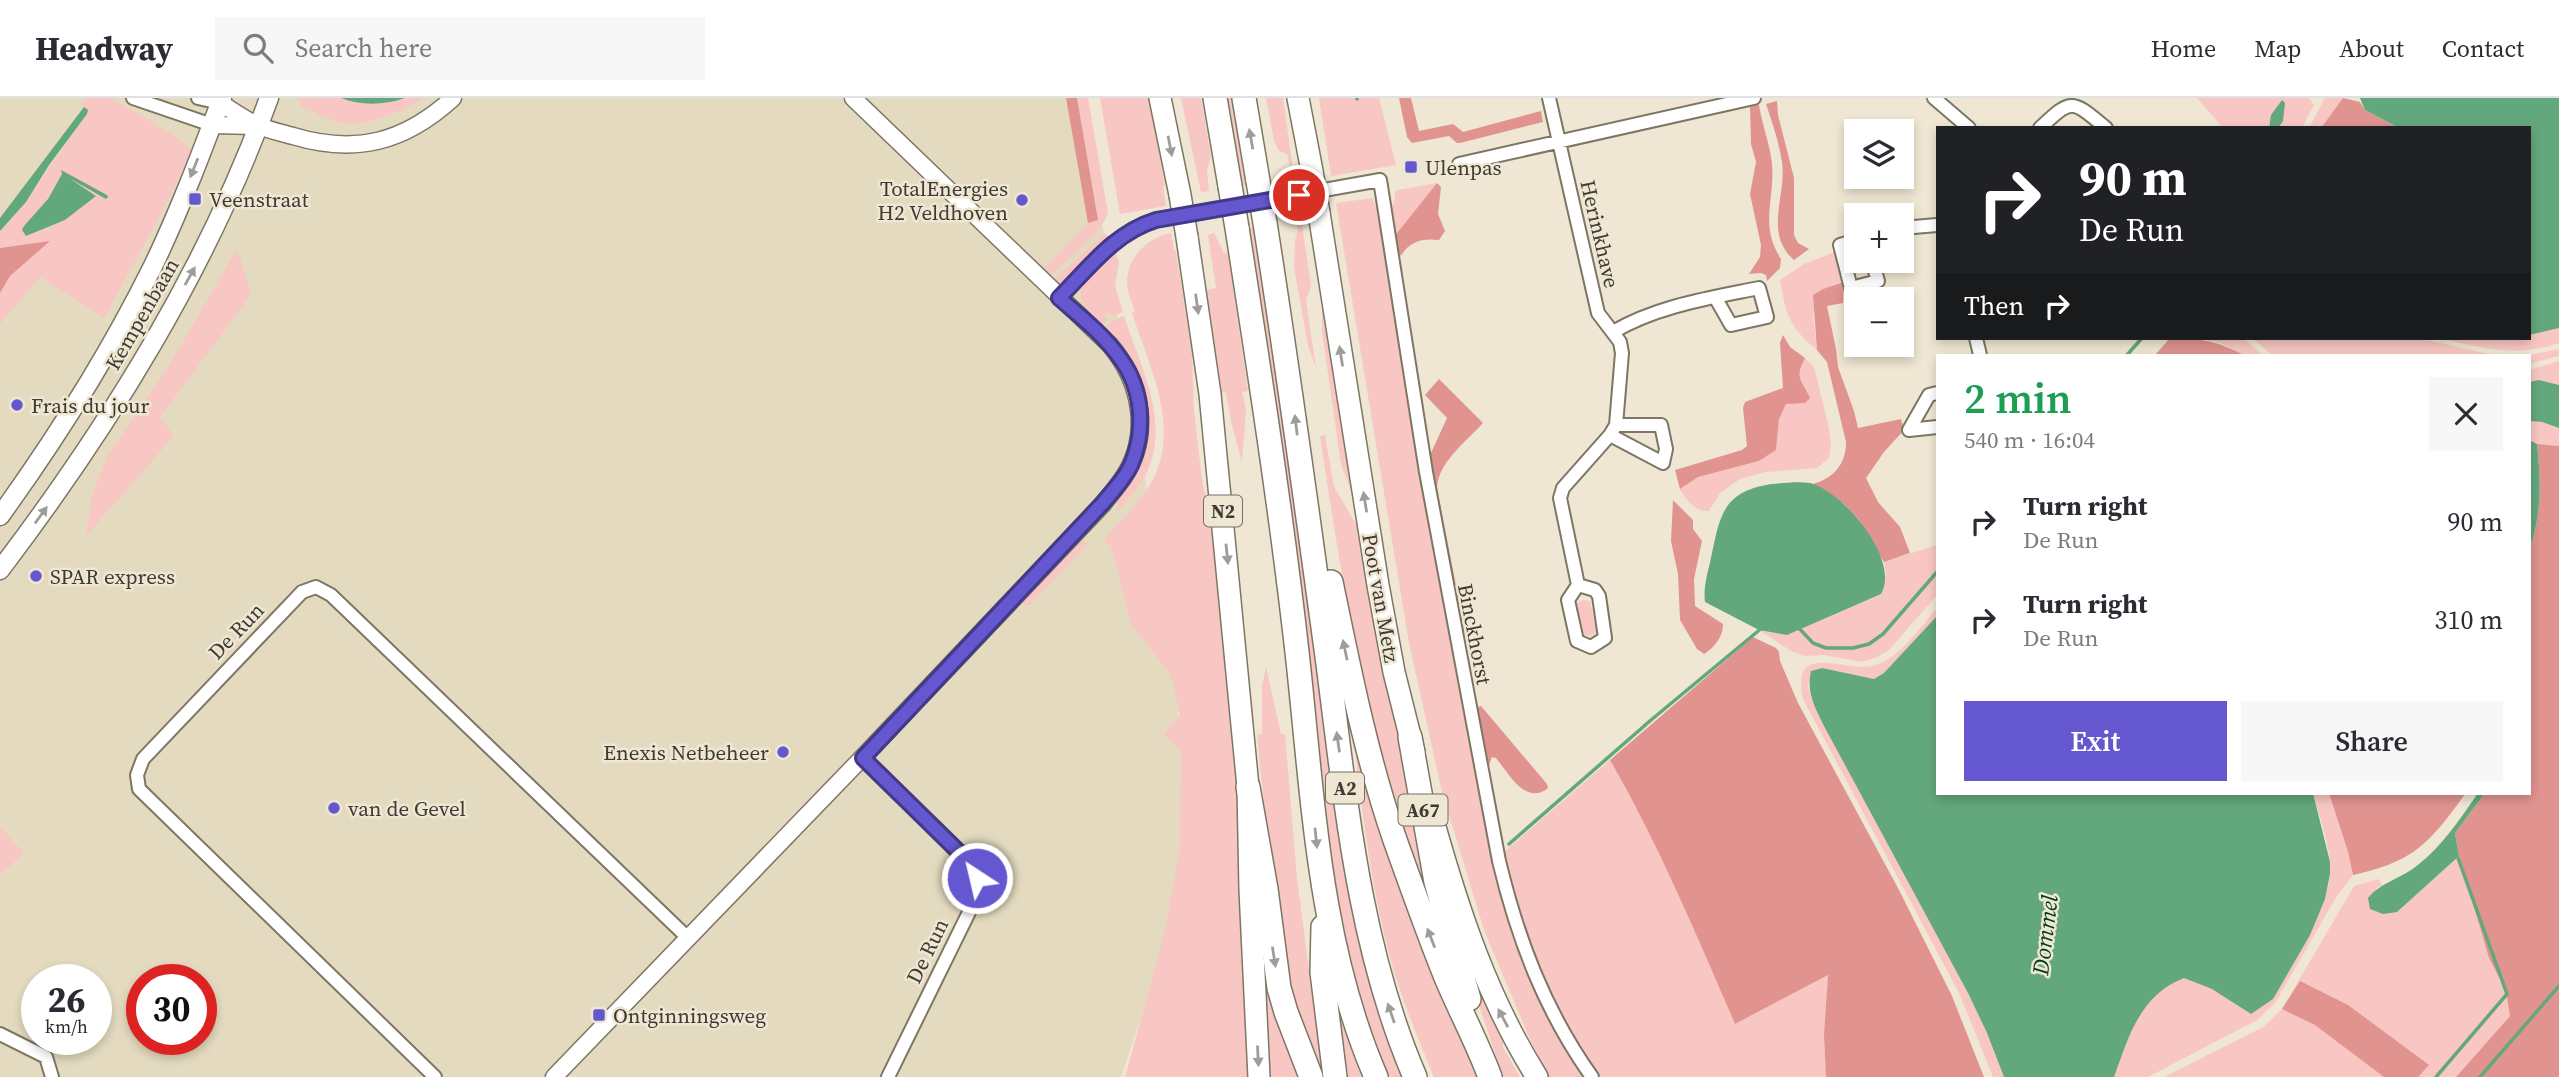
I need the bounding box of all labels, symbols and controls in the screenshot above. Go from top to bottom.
search box [215,17,705,80]
text: Headway [35,26,173,71]
icon: search [239,29,277,67]
text: Search here [295,30,432,66]
text: Home [2151,32,2216,65]
text: Map [2254,32,2301,65]
text: About [2339,32,2404,65]
text: Contact [2442,32,2524,65]
map controls [1844,119,1914,357]
button: layers [1844,119,1914,189]
one-way arrow [1245,128,1256,150]
one-way arrow [1164,135,1175,157]
text: 90 m [2079,144,2187,211]
place label: Ulenpas [1425,153,1502,182]
icon: right [1964,154,2055,245]
one-way arrow [189,158,200,179]
marker: Ulenpas [1403,159,1419,175]
pin [1269,165,1329,225]
place label: TotalEnergies H2 Veldhoven [878,174,1008,227]
icon: arrive [1280,176,1318,214]
street label: Herinkhave [1574,177,1626,291]
place label: Veenstraat [209,185,309,214]
marker: Veenstraat [187,191,203,207]
marker: TotalEnergies H2 Veldhoven [1014,192,1030,208]
button: + [1844,203,1914,273]
text: De Run [2079,208,2184,252]
street label: Kempenbaan [98,253,186,375]
one-way arrow [184,265,196,285]
button: − [1844,287,1914,357]
icon: right [2038,287,2076,325]
text: Then [1964,288,2024,324]
one-way arrow [1191,293,1202,315]
one-way arrow [1335,345,1346,367]
text: 2 min [1964,369,2072,427]
button: close [2429,377,2503,451]
place label: Frais du jour [31,391,150,420]
marker: Frais du jour [9,397,25,413]
one-way arrow [1290,414,1301,436]
text: 540 m · 16:04 [1964,424,2095,456]
text: Turn right [2023,488,2147,524]
one-way arrow [1359,491,1370,513]
road number: N2 [1204,496,1242,526]
icon: right [1964,503,2002,541]
text: 90 m [2448,504,2503,540]
one-way arrow [34,506,48,524]
text: De Run [2023,524,2099,556]
street label: Poot van Metz [1355,531,1407,665]
one-way arrow [1222,544,1233,566]
place label: SPAR express [50,562,175,591]
marker: SPAR express [28,568,44,584]
street label: Binckhorst [1451,581,1499,687]
text: Turn right [2023,586,2147,622]
street label: De Run [202,596,271,666]
icon: right [1964,601,2002,639]
text: 310 m [2435,602,2503,638]
text: De Run [2023,622,2099,654]
one-way arrow [1340,639,1351,661]
button: Exit [1964,701,2227,781]
button: Share [2241,701,2503,781]
one-way arrow [1333,731,1344,753]
place label: Enexis Netbeheer [603,738,769,767]
marker: Enexis Netbeheer [775,744,791,760]
road number: A2 [1326,772,1364,804]
place label: van de Gevel [348,794,466,823]
road number: A67 [1398,794,1448,825]
marker: van de Gevel [326,800,342,816]
one-way arrow [1311,827,1322,849]
position arrow [940,841,1014,915]
water label: Dommel [2024,893,2066,978]
street label: De Run [899,913,955,988]
one-way arrow [1425,927,1436,948]
one-way arrow [1269,946,1280,968]
speed limit sign: 30 [126,964,217,1055]
text: 26 [48,976,85,1024]
place label: Ontginningsweg [613,1001,766,1030]
one-way arrow [1385,1003,1396,1024]
marker: Ontginningsweg [591,1007,607,1023]
one-way arrow [1497,1008,1509,1027]
text: km/h [45,1014,88,1039]
one-way arrow [1253,1045,1264,1067]

